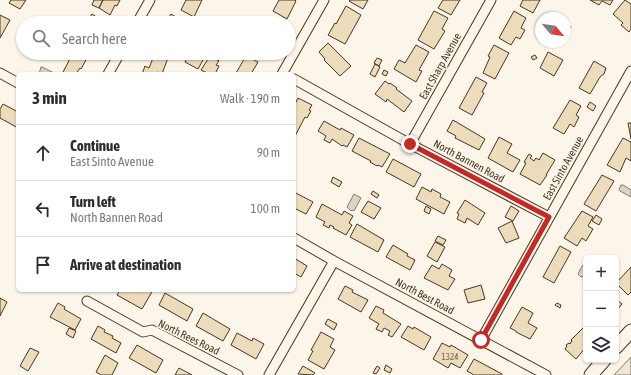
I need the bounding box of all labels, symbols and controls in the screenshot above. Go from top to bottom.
north arrow [535,12,571,48]
search box [16,16,296,60]
icon: search [30,27,52,49]
text: Search here [62,30,127,47]
street label: East Sharp Avenue [417,31,463,101]
text: 3 min [32,88,67,108]
text: Walk · 190 m [220,91,280,106]
street label: East Sinto Avenue [541,134,585,202]
route end [401,135,419,153]
text: Continue [70,137,120,154]
street label: North Bannen Road [431,137,507,185]
icon: ahead [32,142,54,164]
text: 90 m [257,145,280,160]
text: East Sinto Avenue [70,154,154,169]
text: Turn left [70,193,116,210]
icon: left [32,198,54,220]
text: 100 m [251,201,280,216]
text: North Bannen Road [70,210,163,225]
icon: arrive [32,254,54,276]
map controls [583,255,619,363]
button: + [583,255,619,291]
text: Arrive at destination [70,256,181,273]
street label: North Best Road [394,276,456,316]
button: − [583,291,619,327]
street label: North Rees Road [156,317,222,357]
button: layers [583,327,619,363]
route start [472,331,490,349]
house number: 1324 [442,352,458,362]

